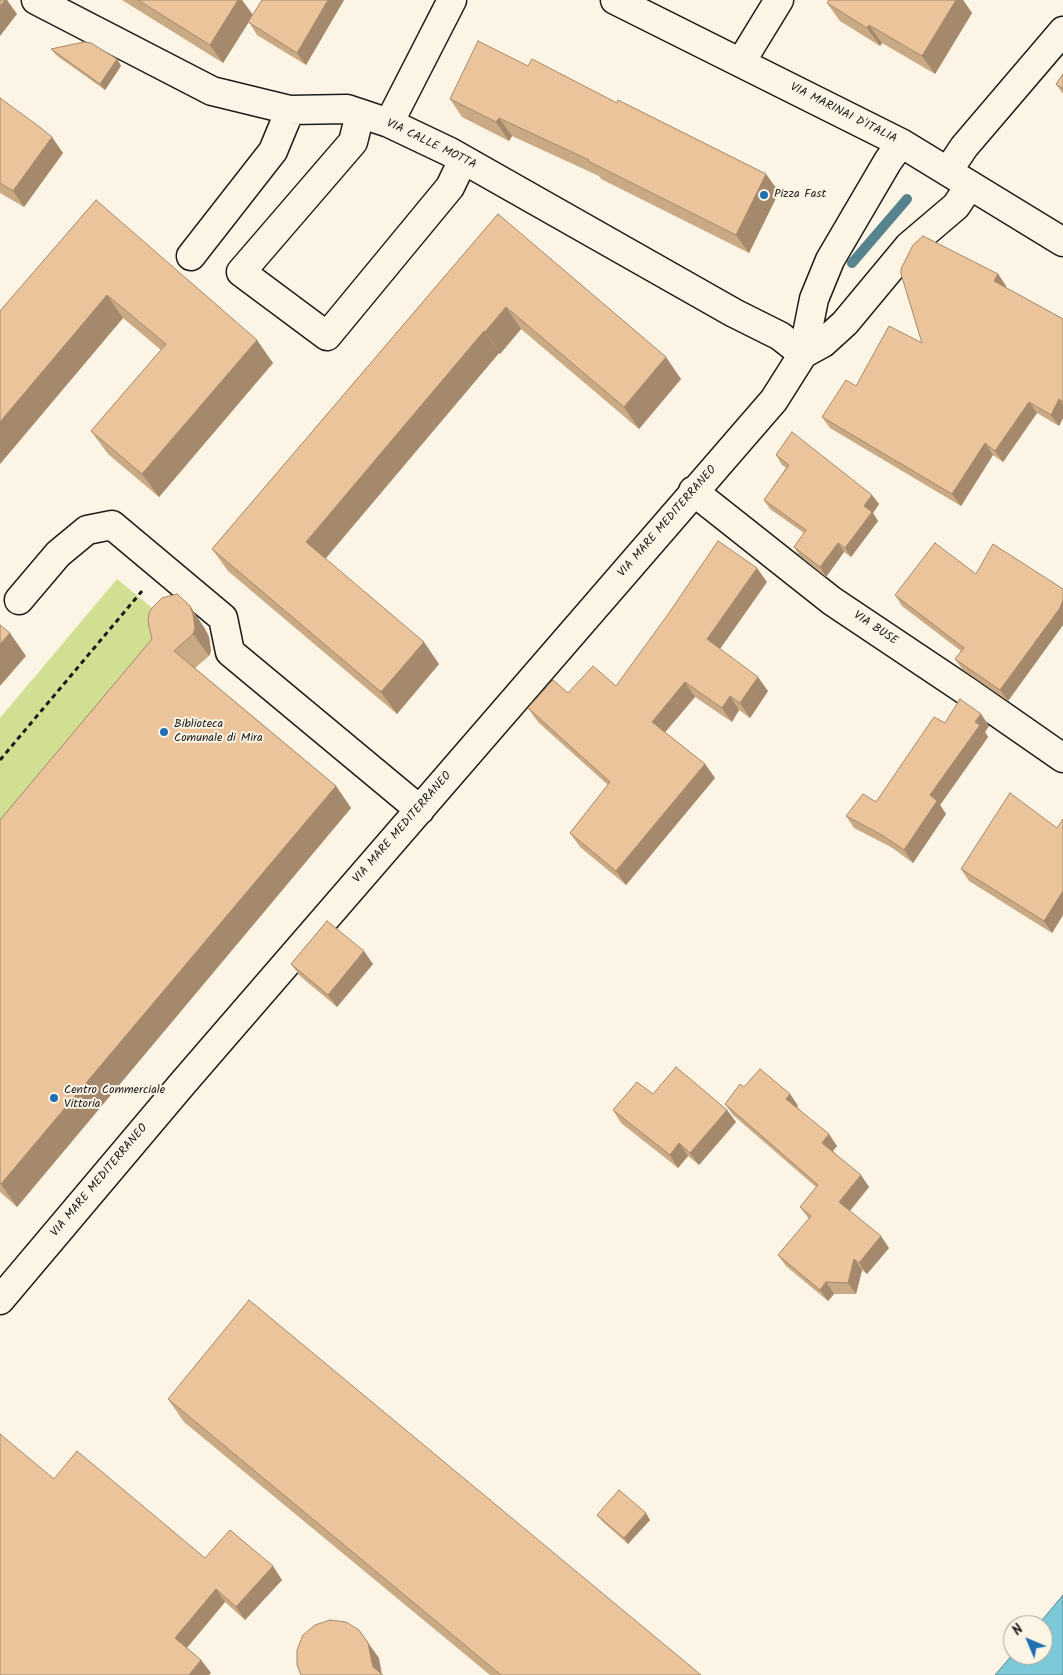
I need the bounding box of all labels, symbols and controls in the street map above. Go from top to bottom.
street label: VIA MARINAI D'ITALIA [787,81,899,147]
street label: VIA CALLE MOTTA [384,117,478,173]
place label: Pizza Fast [774,188,826,202]
marker: Pizza Fast [758,189,770,201]
street label: VIA MARE MEDITERRANEO [616,463,720,581]
street label: VIA BUSE [850,609,900,649]
place label: Biblioteca Comunale di Mira [174,718,263,746]
marker: Biblioteca Comunale di Mira [158,726,170,738]
street label: VIA MARE MEDITERRANEO [351,769,455,887]
place label: Centro Commerciale Vittoria [64,1084,165,1112]
marker: Centro Commerciale Vittoria [48,1092,60,1104]
street label: VIA MARE MEDITERRANEO [49,1122,151,1240]
north arrow [1003,1615,1053,1665]
text: N [1007,1619,1029,1641]

